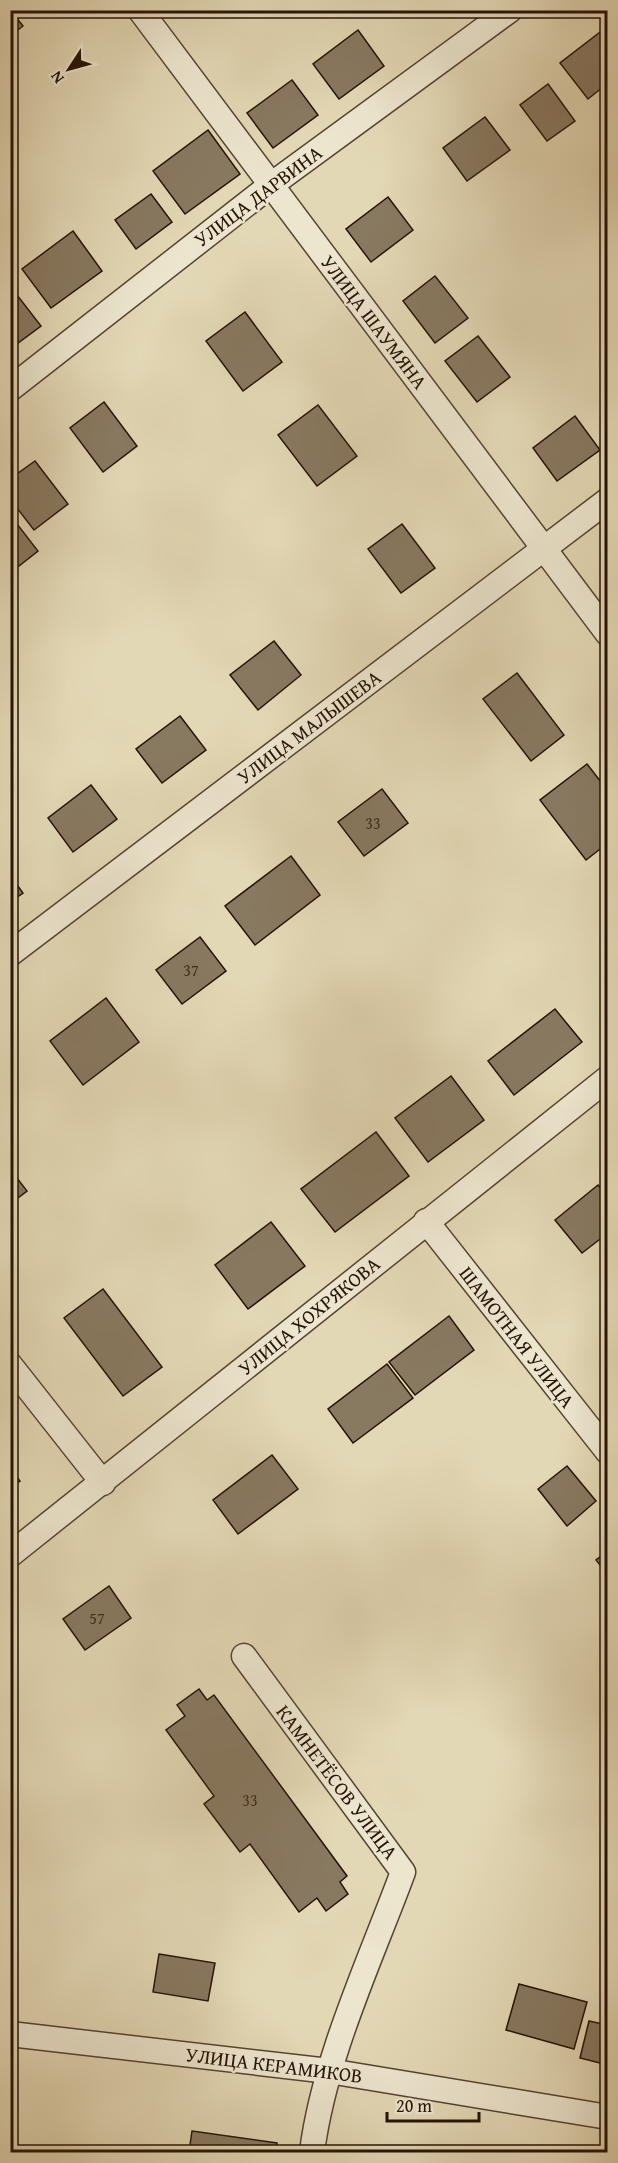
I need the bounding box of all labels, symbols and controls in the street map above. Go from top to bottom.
north arrow [39,39,99,99]
text: N [44,66,70,89]
street label: УЛИЦА ДАРВИНА [188,138,328,253]
street label: УЛИЦА ШАУМЯНА [314,248,435,395]
street label: УЛИЦА МАЛЫШЕВА [230,663,387,791]
house number: 33 [365,811,381,835]
house number: 37 [183,958,199,982]
street label: УЛИЦА ХОХРЯКОВА [232,1249,386,1382]
street label: ШАМОТНАЯ УЛИЦА [453,1260,582,1414]
house number: 57 [89,1606,105,1630]
street label: КАМНЕТЁСОВ УЛИЦА [270,1698,405,1865]
house number: 33 [242,1788,258,1812]
street label: УЛИЦА КЕРАМИКОВ [184,2039,364,2090]
scale bar [387,2085,478,2123]
text: 20 m [396,2092,432,2119]

